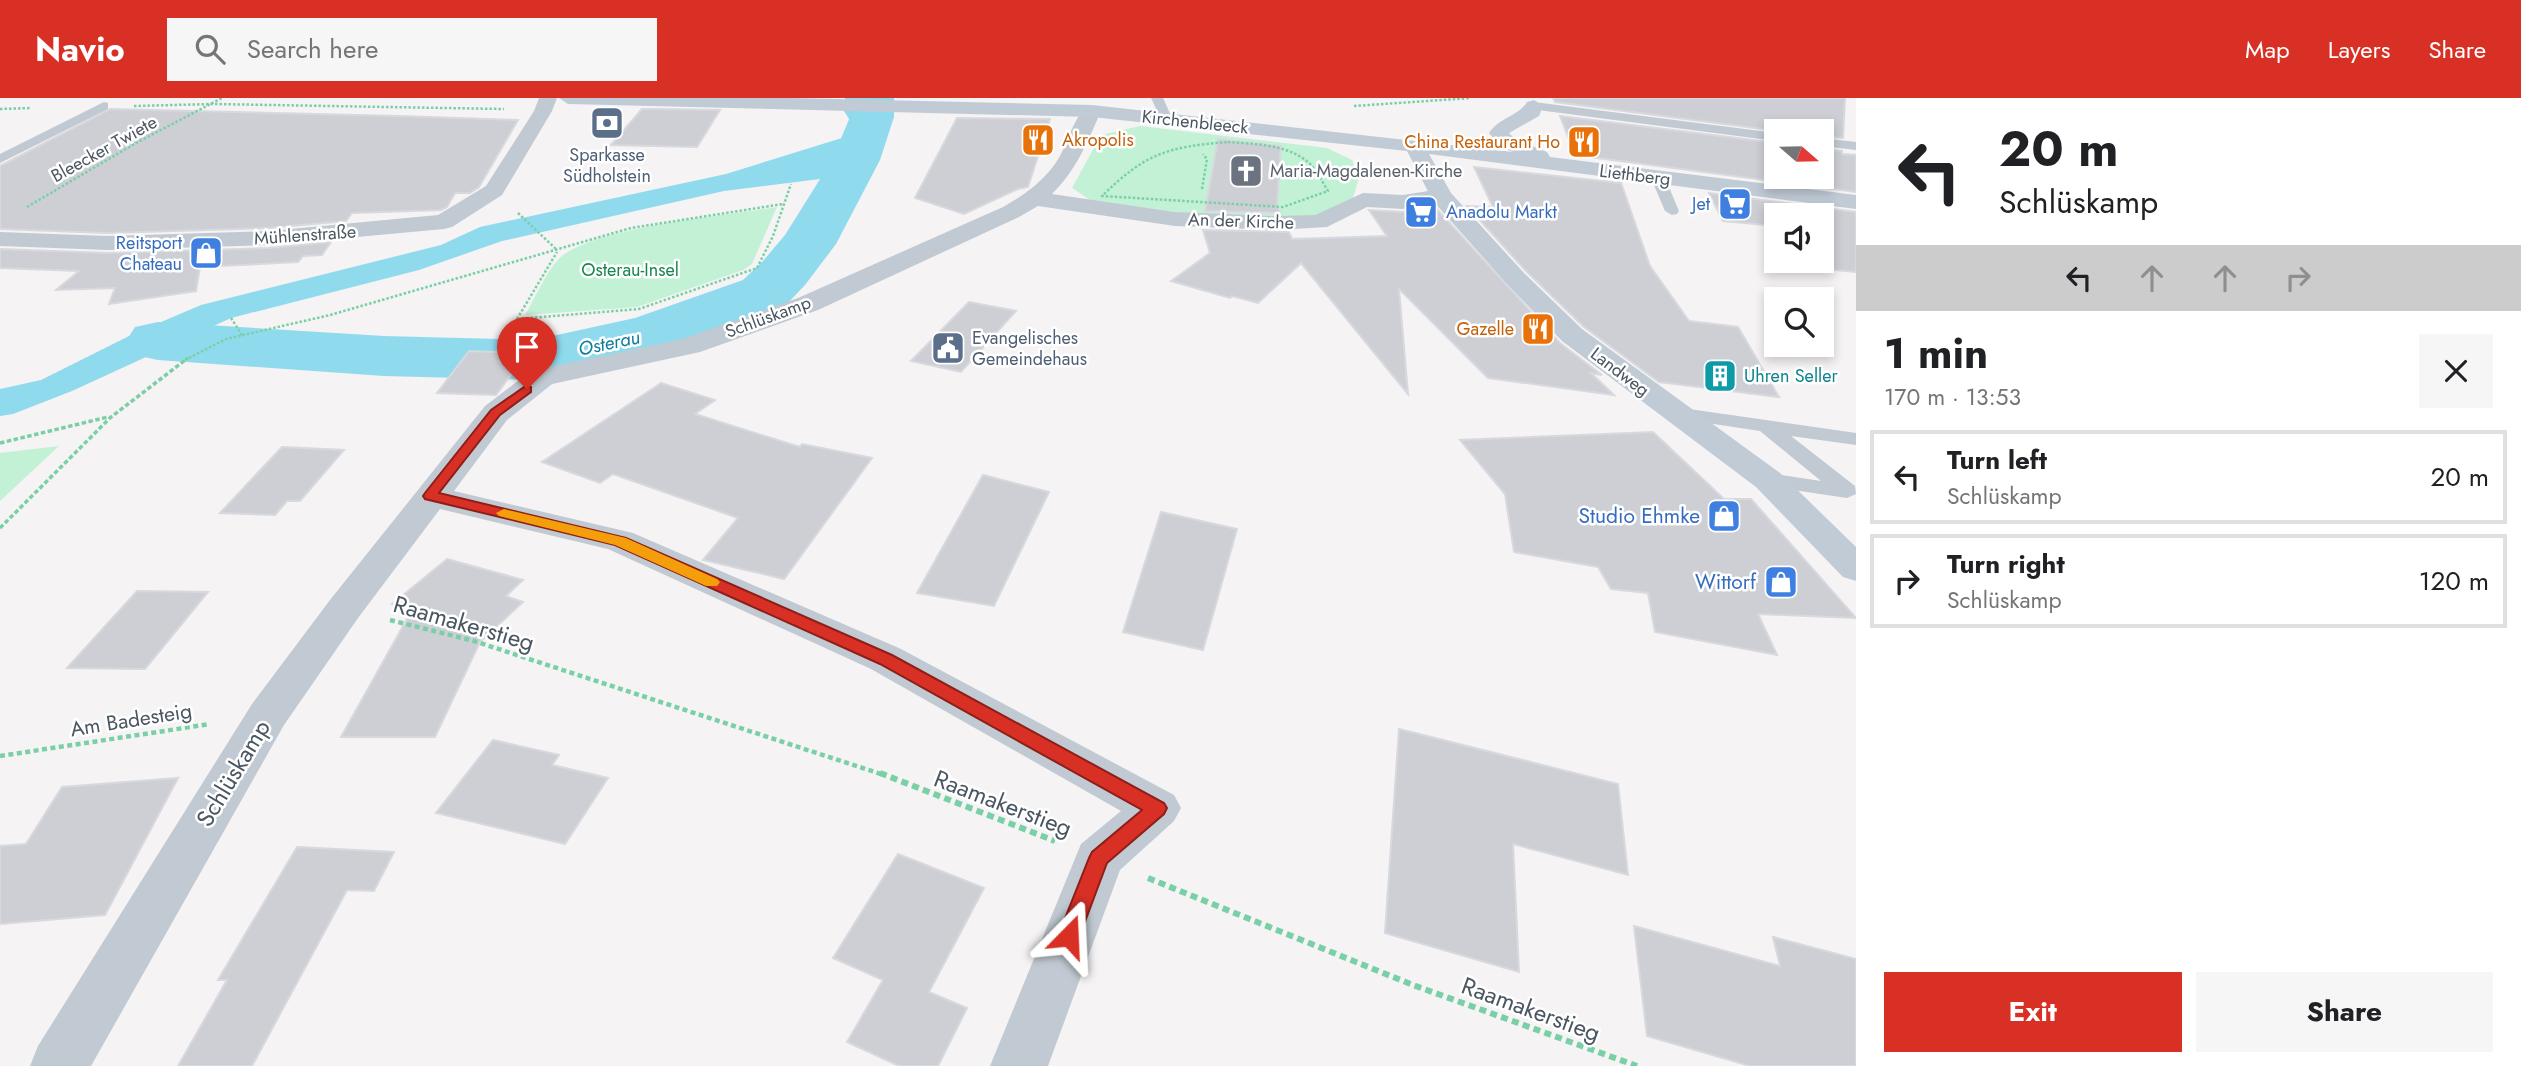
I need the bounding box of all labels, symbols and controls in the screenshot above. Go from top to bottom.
search box [167,18,657,81]
text: Navio [35,26,125,73]
icon: search [191,30,229,68]
text: Search here [247,30,378,68]
text: Map [2245,32,2290,67]
text: Layers [2328,32,2390,67]
text: Share [2428,32,2486,67]
street label: Kirchenbleeck [1140,103,1250,141]
bank icon: Sparkasse Südholstein [588,104,626,142]
street label: Bleecker Twiete [46,109,162,189]
text: 20 m [1999,114,2118,184]
north arrow [1764,119,1834,189]
map controls [1764,119,1834,357]
restaurant icon: Akropolis [1019,121,1057,159]
restaurant icon: China Restaurant Ho [1565,123,1603,161]
icon: left [1884,126,1975,217]
place label: Akropolis [1062,127,1134,153]
place label: China Restaurant Ho [1404,129,1560,155]
place label: Sparkasse Südholstein [563,142,651,189]
church icon: Maria-Magdalenen-Kirche [1227,152,1265,190]
place label: Maria-Magdalenen-Kirche [1270,158,1462,184]
street label: Liethberg [1598,158,1672,192]
text: Schlüskamp [1999,179,2158,225]
supermarket icon: Jet [1716,185,1754,223]
place label: Jet [1690,191,1711,217]
supermarket icon: Anadolu Markt [1402,193,1440,231]
place label: Anadolu Markt [1446,199,1557,225]
button: sound [1764,203,1834,273]
street label: An der Kirche [1188,206,1294,236]
street label: Mühlenstraße [253,218,357,252]
place label: Reitsport Chateau [116,230,183,277]
shop icon: Reitsport Chateau [187,234,225,272]
park label: Osterau-Insel [581,257,679,283]
icon: left [2060,259,2098,297]
icon: ahead [2133,259,2171,297]
icon: ahead [2206,259,2244,297]
icon: right [2279,259,2317,297]
button: search [1764,287,1834,357]
street label: Schlüskamp [721,289,815,345]
restaurant icon: Gazelle [1519,310,1557,348]
place label: Gazelle [1457,316,1514,342]
pin [497,317,557,389]
water label: Osterau [576,323,643,363]
text: 1 min [1884,323,1988,384]
place label: Evangelisches Gemeindehaus [972,325,1087,372]
icon: arrive [508,328,546,366]
public building icon: Evangelisches Gemeindehaus [929,329,967,367]
button: close [2419,334,2493,408]
street label: Landweg [1585,341,1655,403]
building icon: Uhren Seller [1701,357,1739,395]
place label: Uhren Seller [1744,363,1838,389]
text: 170 m · 13:53 [1884,380,2021,414]
text: Turn left [1947,441,2047,479]
icon: left [1888,458,1926,496]
text: 20 m [2431,458,2489,496]
text: Schlüskamp [1947,479,2062,513]
shop icon: Studio Ehmke [1705,497,1743,535]
place label: Studio Ehmke [1579,501,1700,531]
text: Turn right [1947,545,2065,583]
icon: right [1888,562,1926,600]
text: 120 m [2419,562,2489,600]
shop icon: Wittorf [1762,563,1800,601]
place label: Wittorf [1695,567,1757,597]
text: Schlüskamp [1947,583,2062,617]
street label: Raamakerstieg [389,586,539,660]
street label: Am Badesteig [68,696,194,744]
street label: Schlüskamp [187,713,279,833]
street label: Raamakerstieg [929,761,1077,845]
position arrow [1032,899,1106,973]
street label: Raamakerstieg [1457,968,1605,1050]
button: Exit [1884,972,2182,1052]
button: Share [2196,972,2493,1052]

